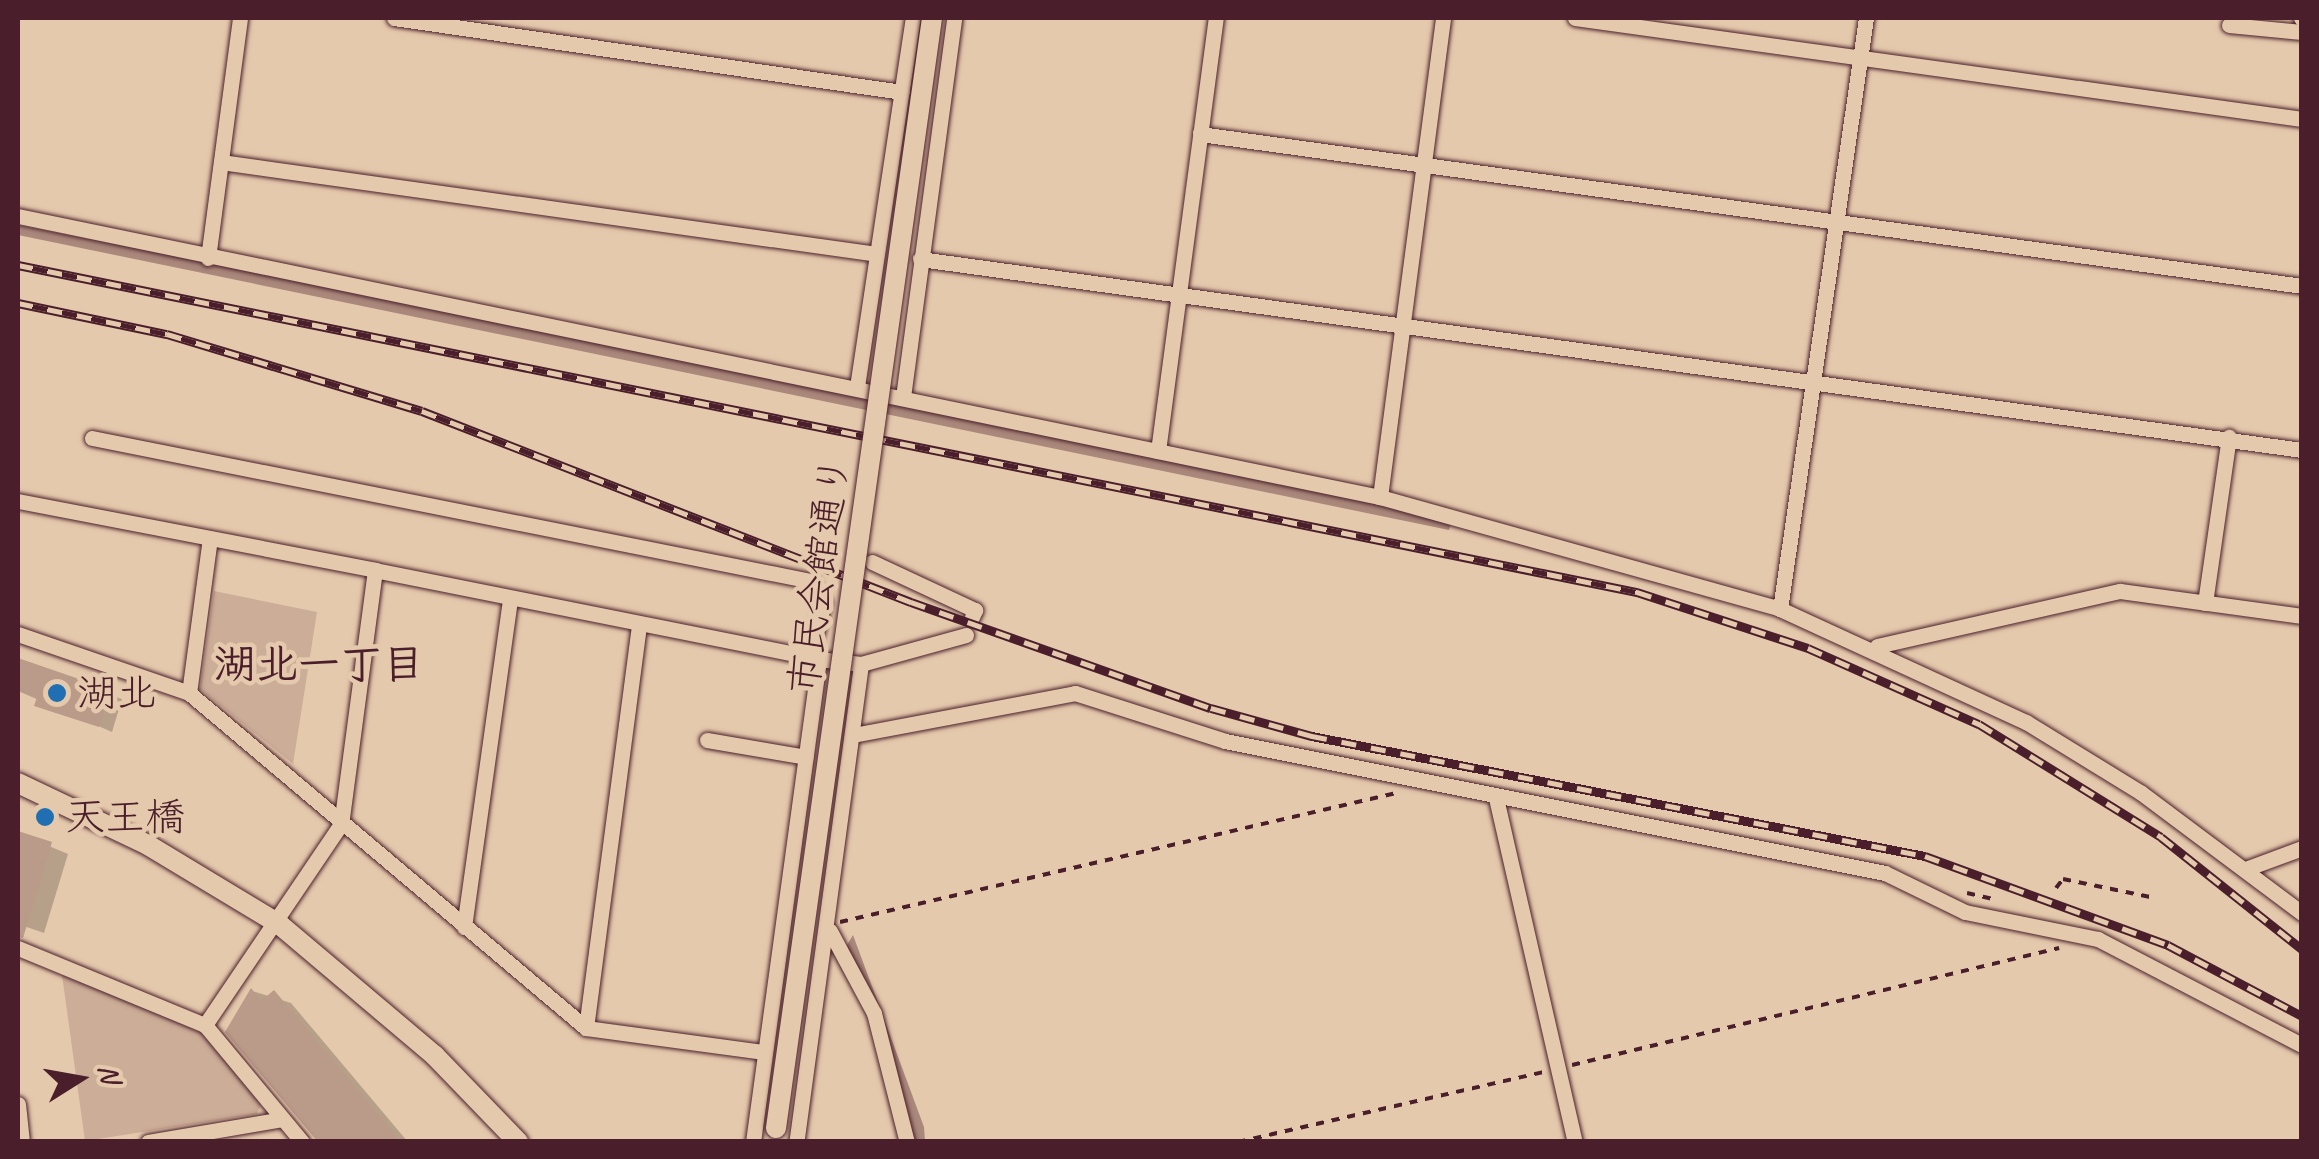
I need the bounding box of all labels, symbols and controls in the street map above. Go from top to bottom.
street label: 市民会館通り [779,453,859,697]
district label: 湖北一丁目 [214,640,424,690]
place label: 湖北 [77,669,157,717]
marker: 湖北 [46,682,68,704]
place label: 天王橋 [65,793,185,841]
marker: 天王橋 [34,806,56,828]
north arrow [30,1029,130,1129]
text: N [91,1061,129,1085]

